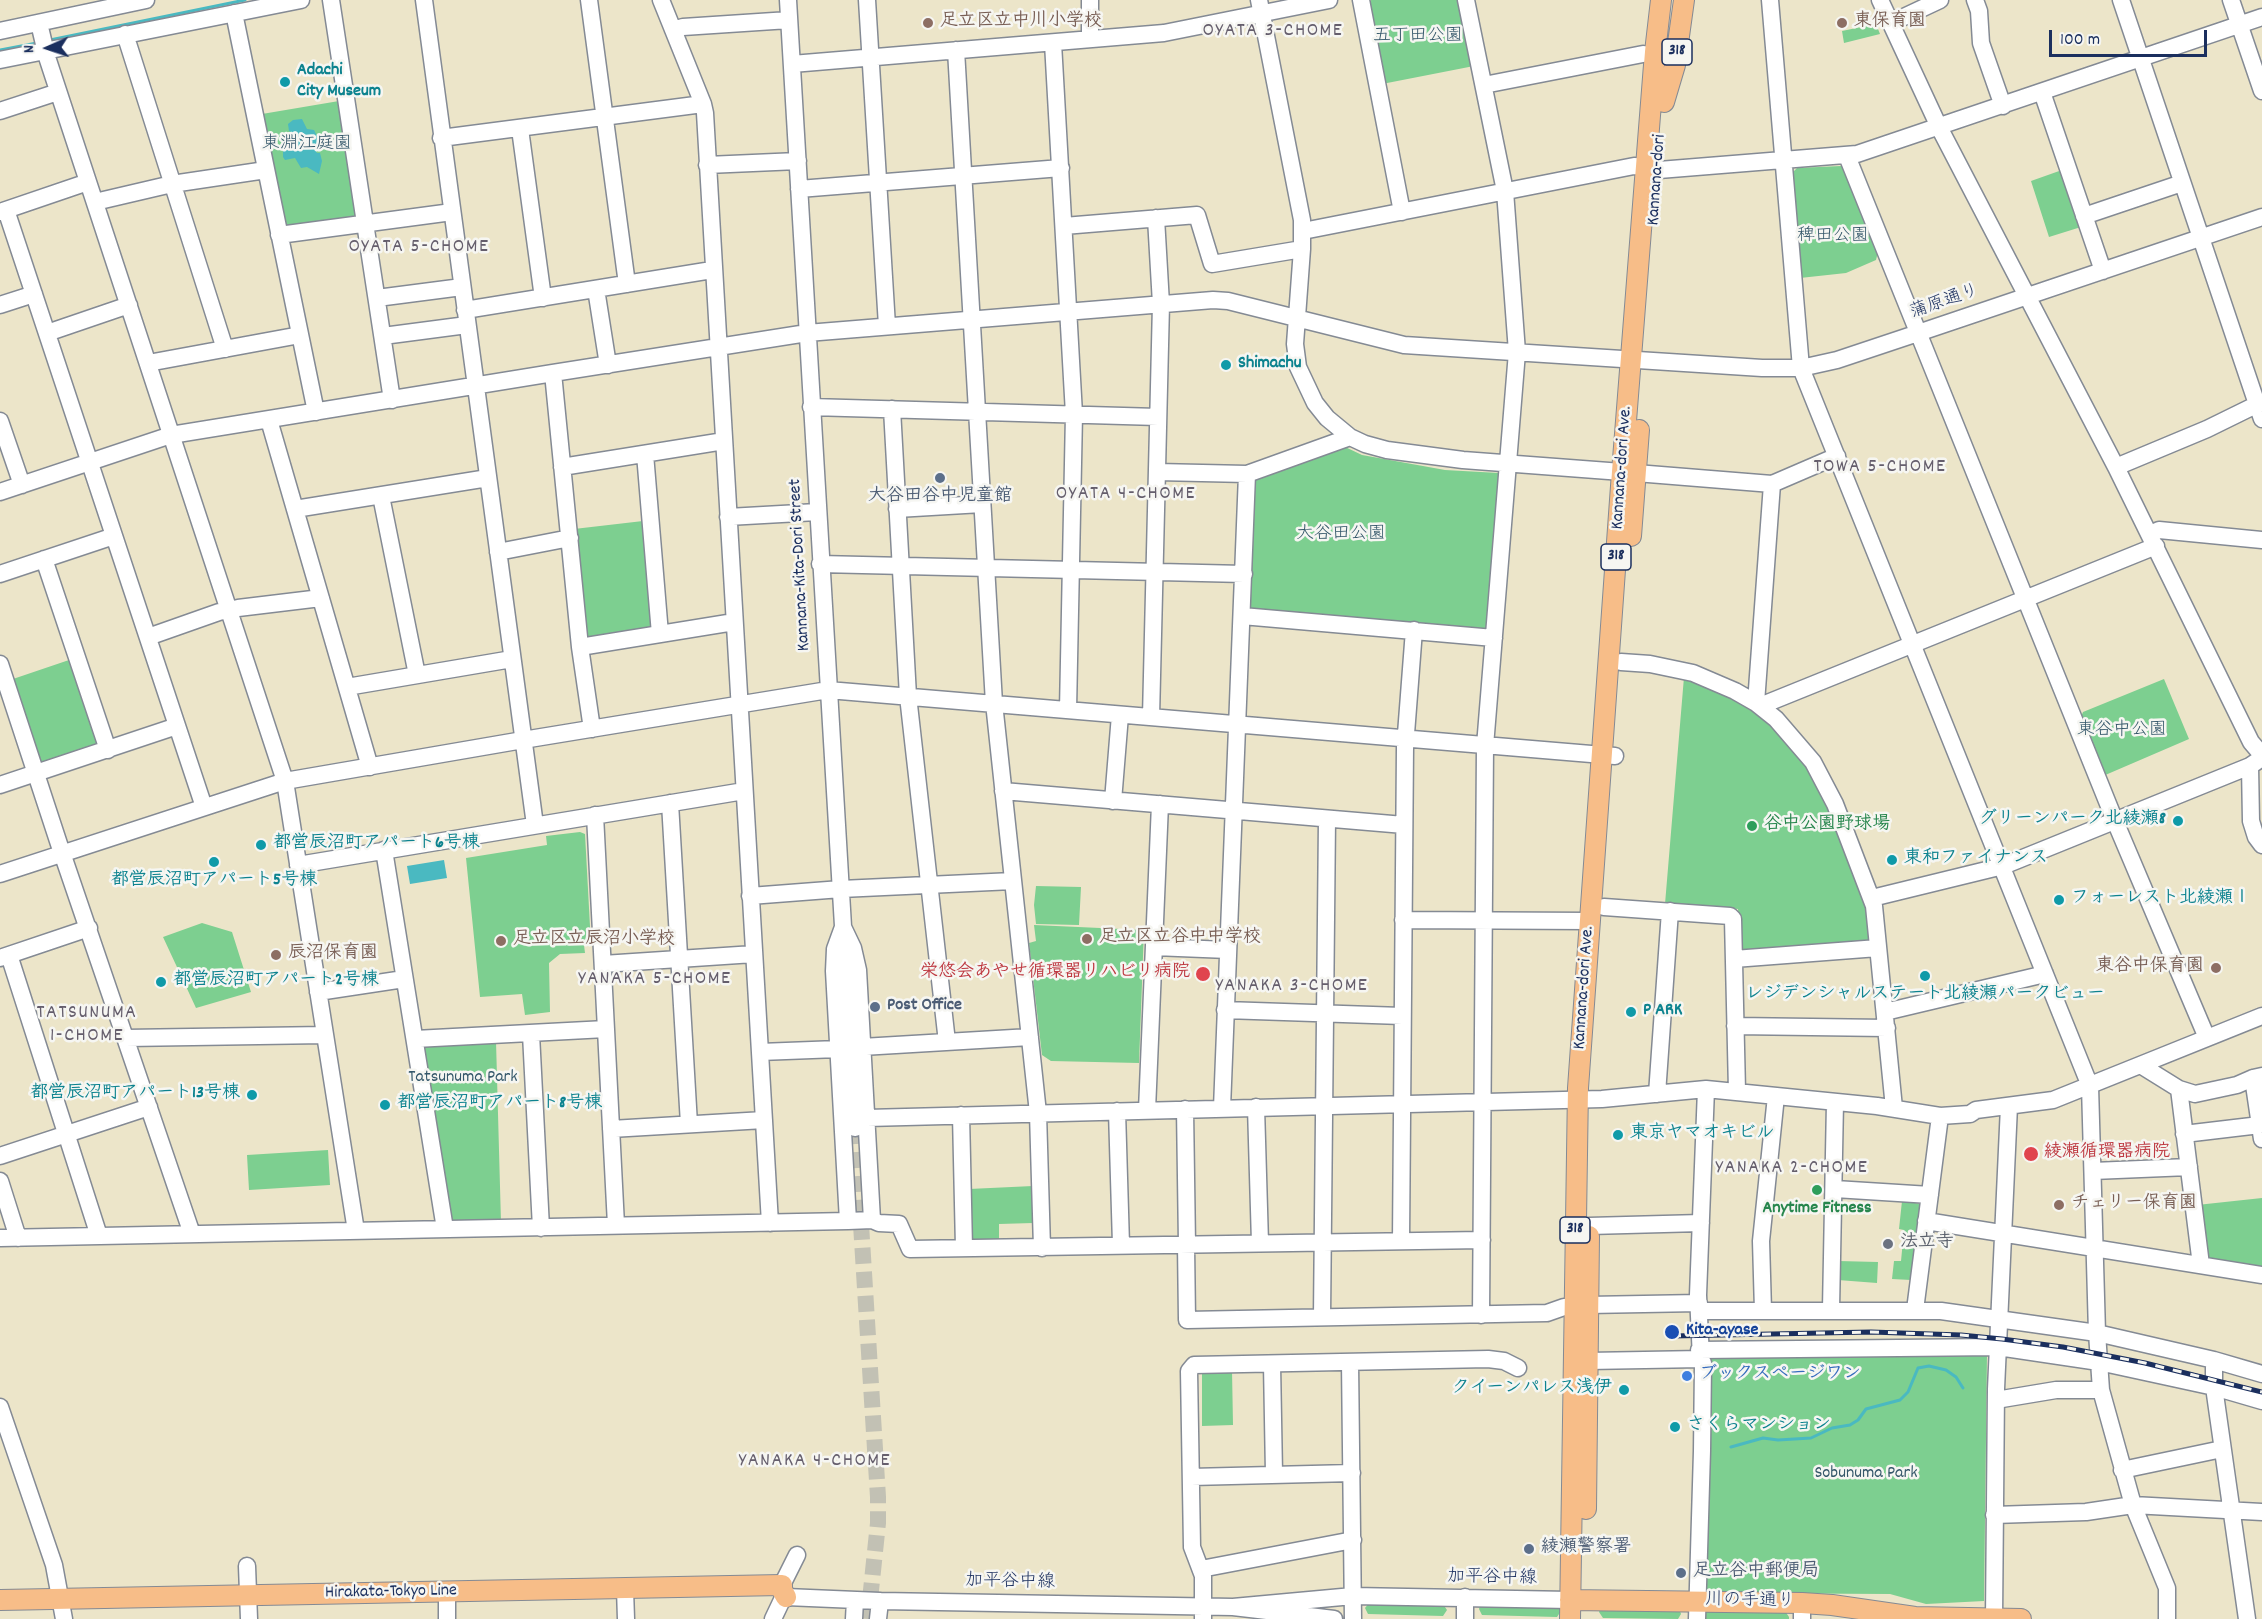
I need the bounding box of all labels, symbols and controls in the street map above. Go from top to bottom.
place label: 足立区立中川小学校 [940,12,1102,34]
place label: 東保育園 [1854,12,1926,34]
marker: 足立区立中川小学校 [921,16,935,30]
marker: 東保育園 [1835,16,1849,30]
north arrow [18,18,78,78]
scale bar [2052,18,2210,56]
district label: OYATA 3-CHOME [1203,20,1343,44]
park label: 五丁田公園 [1373,27,1463,49]
text: 100 m [2060,28,2100,53]
road number: 318 [1662,39,1692,65]
text: N [18,44,41,54]
place label: Adachi City Museum [297,61,381,104]
marker: Adachi City Museum [278,75,292,89]
street label: Kannana-dori [1644,134,1672,226]
park label: 東淵江庭園 [262,135,352,157]
park label: 稗田公園 [1797,227,1869,249]
district label: OYATA 5-CHOME [348,236,490,260]
street label: 蒲原通り [1907,281,1983,325]
place label: Shimachu [1238,354,1302,376]
marker: Shimachu [1219,358,1233,372]
street label: Kannana-dori Ave. [1608,406,1638,530]
district label: TOWA 5-CHOME [1814,456,1946,480]
marker: 大谷田谷中児童館 [933,471,947,485]
street label: Kannana-Kita-Dori Street [786,478,816,652]
district label: OYATA 4-CHOME [1056,483,1196,507]
place label: 大谷田谷中児童館 [868,487,1012,509]
park label: 大谷田公園 [1296,525,1386,547]
road number: 318 [1601,544,1631,570]
park label: 東谷中公園 [2077,721,2167,743]
place label: グリーンパーク北綾瀬8 [1979,810,2166,832]
marker: グリーンパーク北綾瀬8 [2171,814,2185,828]
place label: 谷中公園野球場 [1764,815,1890,837]
marker: 谷中公園野球場 [1745,819,1759,833]
place label: 都営辰沼町アパート6号棟 [273,834,480,856]
marker: 都営辰沼町アパート6号棟 [254,838,268,852]
place label: 東和ファイナンス [1904,849,2048,871]
marker: 東和ファイナンス [1885,853,1899,867]
marker: 都営辰沼町アパート5号棟 [207,855,221,869]
place label: 都営辰沼町アパート5号棟 [111,871,317,893]
place label: フォーレスト北綾瀬Ⅰ [2071,889,2251,911]
marker: フォーレスト北綾瀬Ⅰ [2052,893,2066,907]
street label: Kannana-dori Ave. [1570,926,1600,1050]
place label: 足立区立谷中中学校 [1099,928,1261,950]
place label: 足立区立辰沼小学校 [513,930,675,952]
marker: 足立区立谷中中学校 [1080,932,1094,946]
marker: 足立区立辰沼小学校 [494,934,508,948]
place label: 辰沼保育園 [288,944,378,966]
marker: 辰沼保育園 [269,948,283,962]
place label: 東谷中保育園 [2096,957,2204,979]
marker: 東谷中保育園 [2209,961,2223,975]
place label: 栄悠会あやせ循環器リハビリ病院 [920,963,1190,985]
marker: 栄悠会あやせ循環器リハビリ病院 [1194,965,1212,983]
district label: YANAKA 5-CHOME [578,968,732,992]
marker: レジデンシャルステート北綾瀬パークビュー [1918,969,1932,983]
place label: 都営辰沼町アパート2号棟 [173,971,379,993]
marker: 都営辰沼町アパート2号棟 [154,975,168,989]
district label: YANAKA 3-CHOME [1216,975,1368,999]
place label: レジデンシャルステート北綾瀬パークビュー [1745,985,2105,1007]
place label: Post Office [887,996,962,1018]
marker: Post Office [868,1000,882,1014]
place label: P ARK [1643,1001,1682,1023]
district label: TATSUNUMA 1-CHOME [36,1002,138,1049]
marker: P ARK [1624,1005,1638,1019]
park label: Tatsunuma Park [408,1068,518,1090]
place label: 都営辰沼町アパート13号棟 [30,1084,240,1106]
marker: 都営辰沼町アパート13号棟 [245,1088,259,1102]
place label: 都営辰沼町アパート8号棟 [397,1094,602,1116]
marker: 都営辰沼町アパート8号棟 [378,1098,392,1112]
place label: 東京ヤマオキビル [1630,1124,1774,1146]
marker: 東京ヤマオキビル [1611,1128,1625,1142]
place label: 綾瀬循環器病院 [2044,1143,2170,1165]
marker: 綾瀬循環器病院 [2022,1145,2040,1163]
district label: YANAKA 2-CHOME [1716,1157,1868,1181]
marker: Anytime Fitness [1810,1183,1824,1197]
place label: チェリー保育園 [2071,1194,2197,1216]
marker: チェリー保育園 [2052,1198,2066,1212]
place label: Anytime Fitness [1762,1199,1872,1221]
road number: 318 [1560,1217,1590,1243]
place label: 法立寺 [1900,1233,1954,1255]
marker: 法立寺 [1881,1237,1895,1251]
place label: Kita-ayase [1686,1321,1759,1343]
marker: Kita-ayase [1663,1323,1681,1341]
place label: ブックスページワン [1699,1365,1861,1387]
marker: ブックスページワン [1680,1369,1694,1383]
place label: クイーンパレス浅伊 [1451,1379,1612,1401]
marker: クイーンパレス浅伊 [1617,1383,1631,1397]
place label: さくらマンション [1687,1416,1831,1438]
marker: さくらマンション [1668,1420,1682,1434]
district label: YANAKA 4-CHOME [739,1450,891,1474]
park label: Sobunuma Park [1814,1464,1918,1486]
place label: 綾瀬警察署 [1541,1538,1631,1560]
marker: 綾瀬警察署 [1522,1542,1536,1556]
place label: 足立谷中郵便局 [1693,1562,1819,1584]
marker: 足立谷中郵便局 [1674,1566,1688,1580]
street label: 加平谷中線 [1447,1567,1537,1591]
street label: 加平谷中線 [965,1571,1055,1595]
street label: Hirakata-Tokyo Line [325,1581,457,1605]
street label: 川の手通り [1705,1590,1795,1614]

